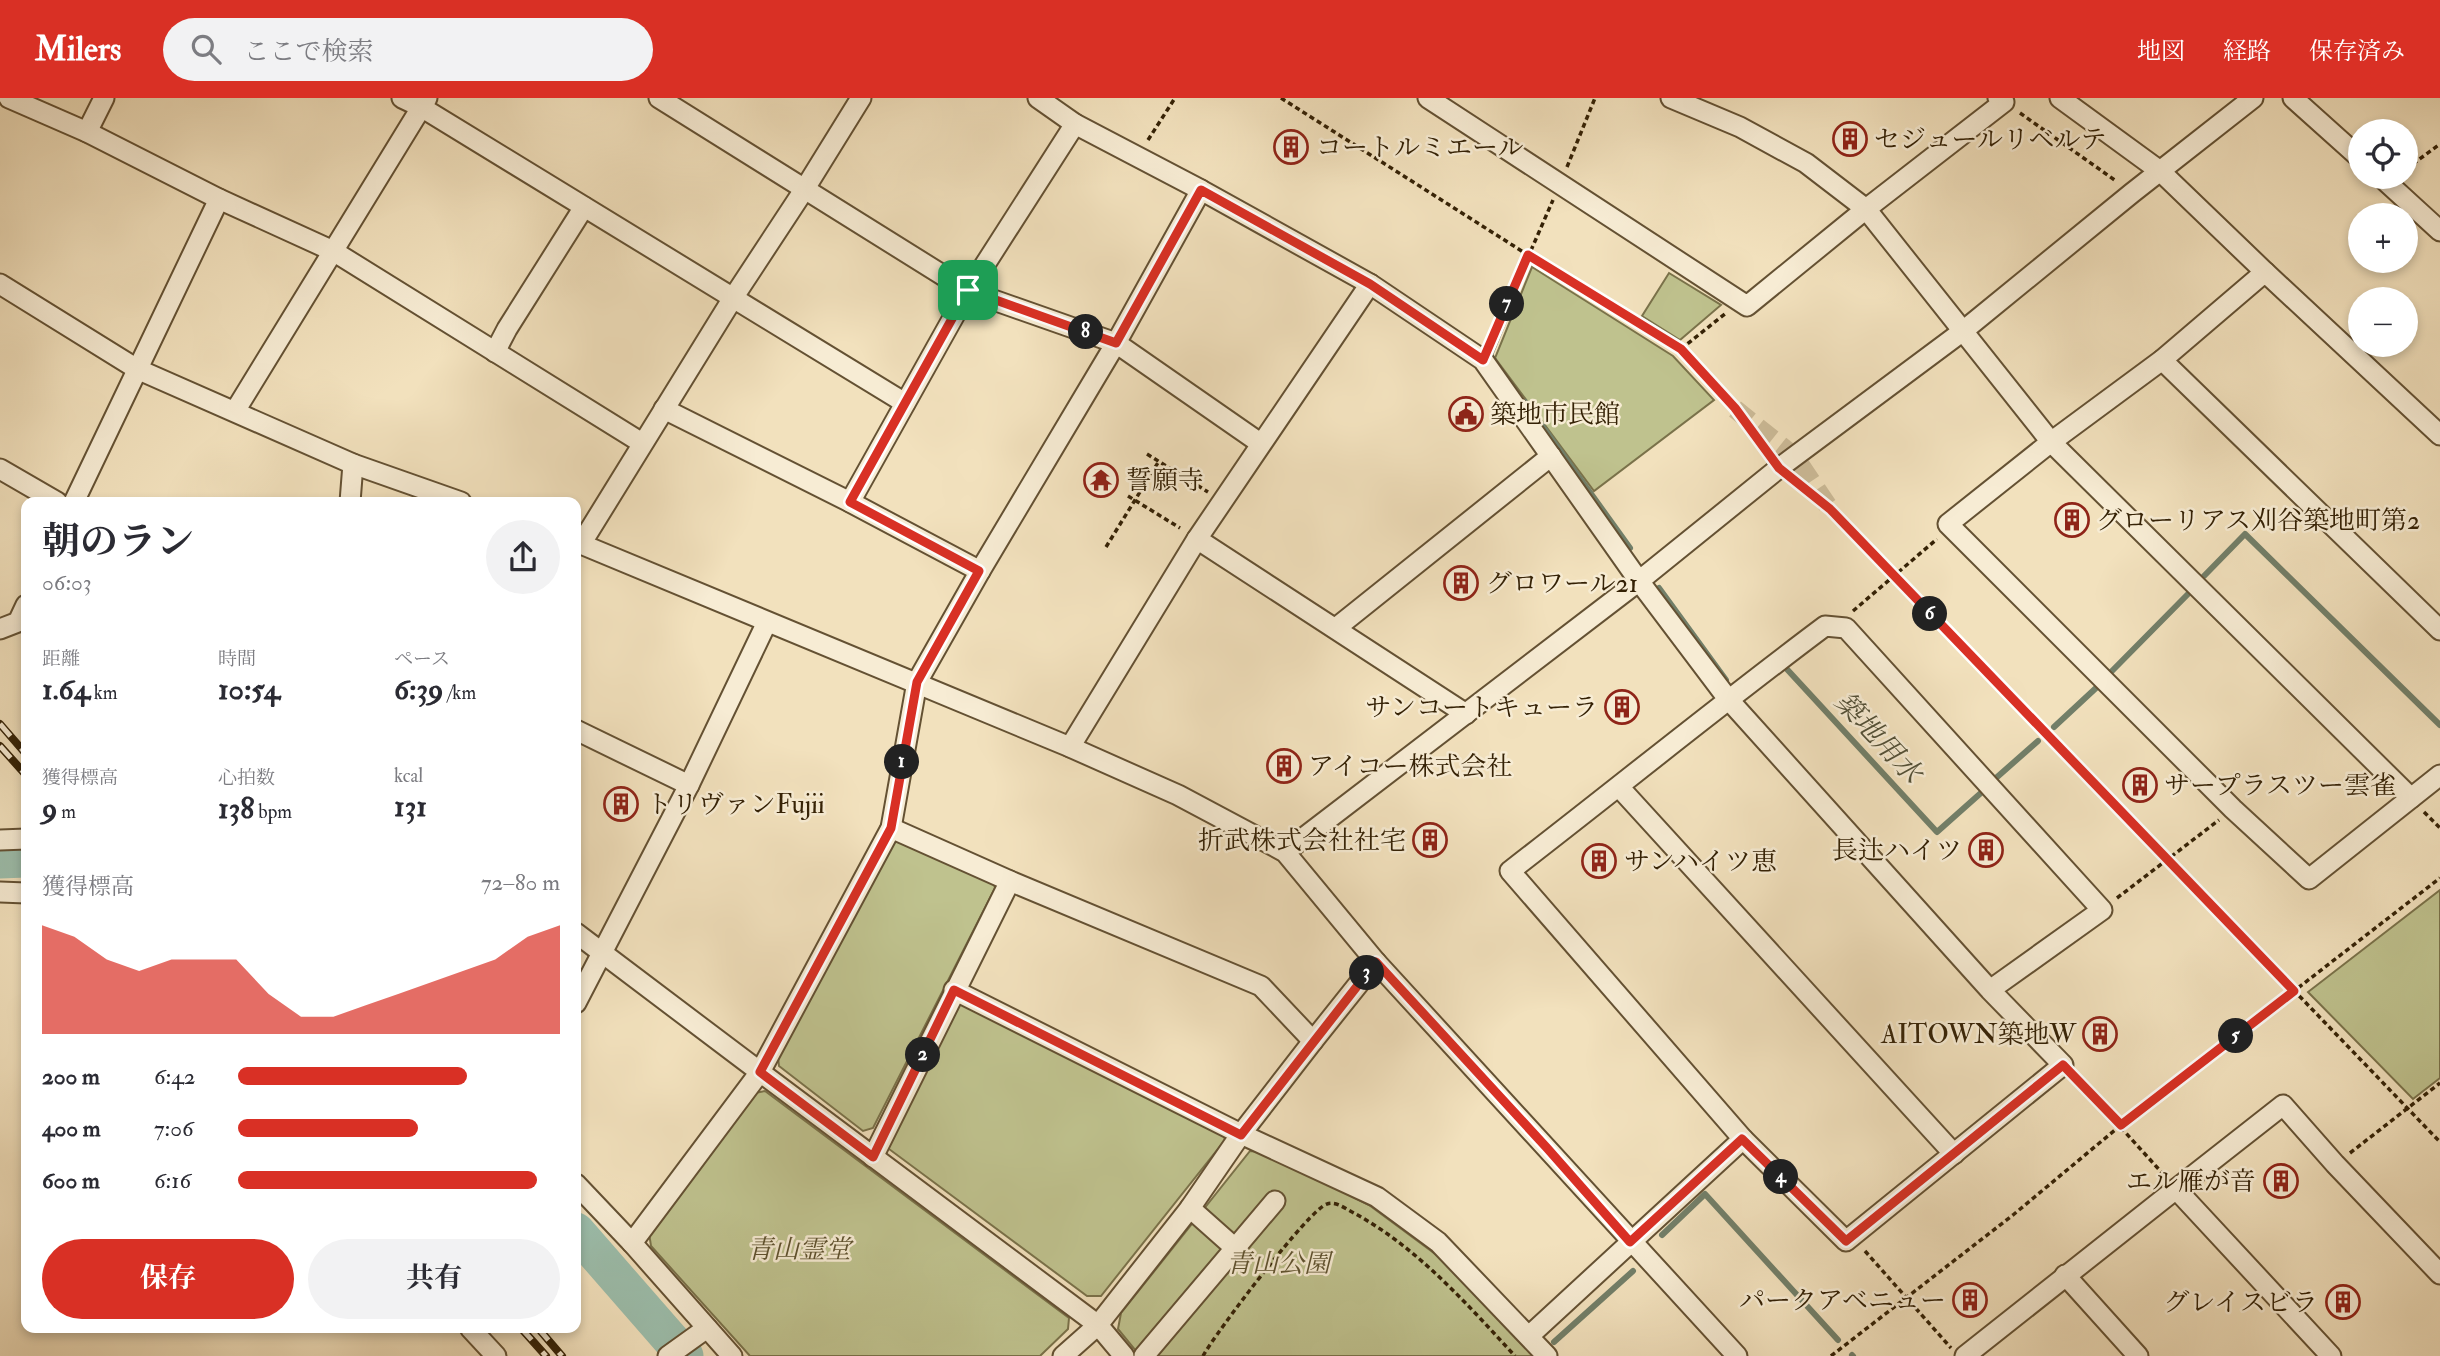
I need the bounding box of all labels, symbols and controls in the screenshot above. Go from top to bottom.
search box [163,18,653,81]
text: Milers [35,29,121,70]
icon: search [187,30,225,68]
text: ここで検索 [243,36,373,68]
text: 地図 [2137,36,2185,67]
text: 経路 [2223,36,2271,67]
text: 保存済み [2309,36,2405,67]
map controls [2348,119,2418,357]
button: locate [2348,119,2418,189]
building icon: セジュールリベルテ [1831,120,1869,158]
place label: セジュールリベルテ [1874,124,2106,156]
building icon: コートルミエール [1272,128,1310,166]
place label: コートルミエール [1316,132,1523,164]
button: + [2348,203,2418,273]
pin [938,260,998,320]
icon: arrive [949,271,987,309]
pin: 7 [1490,286,1524,322]
button: − [2348,287,2418,357]
text: 7 [1502,291,1511,315]
pin: 8 [1068,314,1104,350]
text: 8 [1081,319,1090,343]
public building icon: 築地市民館 [1447,395,1485,433]
place label: 築地市民館 [1490,399,1620,431]
temple icon: 誓願寺 [1082,461,1120,499]
place label: 誓願寺 [1126,465,1204,497]
building icon: グローリアス刈谷築地町第2 [2053,501,2091,539]
place label: グローリアス刈谷築地町第2 [2096,505,2420,537]
text: 朝のラン [42,518,194,566]
button: share [486,520,560,594]
building icon: グロワール21 [1442,564,1480,602]
text: 06:03 [42,568,92,597]
place label: グロワール21 [1486,568,1638,600]
pin: 6 [1912,596,1948,632]
text: 6 [1925,601,1934,625]
text: 距離 [42,647,80,671]
text: 時間 [218,647,256,671]
text: ペース [394,647,450,671]
text: 1.64 [42,671,90,708]
text: 10:54 [218,671,280,708]
text: 6:39 [394,671,443,708]
text: km [90,681,118,705]
text: /km [443,681,476,705]
water label: 築地用水 [1827,685,1931,793]
building icon: サンコートキューラ [1603,688,1641,726]
place label: サンコートキューラ [1365,692,1598,724]
pin: 1 [884,744,920,780]
building icon: アイコー株式会社 [1265,747,1303,785]
text: 1 [898,749,905,773]
place label: アイコー株式会社 [1308,751,1513,783]
text: kcal [394,764,423,788]
text: 獲得標高 [42,766,118,790]
text: 心拍数 [218,766,275,790]
building icon: サープラスツー雲雀 [2121,766,2159,804]
place label: サープラスツー雲雀 [2164,770,2396,802]
building icon: トリヴァンFujii [602,785,640,823]
text: 131 [394,788,427,825]
place label: トリヴァンFujii [646,789,825,821]
text: 9 [42,790,57,827]
text: 138 [218,790,254,827]
text: m [57,800,76,824]
text: bpm [254,800,292,824]
building icon: 折武株式会社社宅 [1411,821,1449,859]
place label: 折武株式会社社宅 [1198,825,1406,857]
building icon: 長辻ハイツ [1967,831,2005,869]
place label: 長辻ハイツ [1832,835,1962,867]
building icon: サンハイツ恵 [1580,842,1618,880]
place label: サンハイツ恵 [1624,846,1777,878]
text: 72–80 m [481,868,560,897]
text: 獲得標高 [42,872,134,901]
pin: 3 [1350,956,1384,990]
text: 3 [1363,960,1370,984]
building icon: AITOWN築地W [2081,1015,2119,1053]
pin: 5 [2218,1018,2254,1054]
place label: AITOWN築地W [1880,1019,2078,1051]
text: 5 [2231,1023,2240,1047]
pin: 2 [906,1038,940,1072]
text: 2 [918,1042,927,1066]
text: 200 m [42,1062,100,1091]
text: 6:42 [154,1062,195,1091]
text: 400 m [42,1114,101,1143]
text: 7:06 [154,1114,194,1143]
pin: 4 [1764,1160,1798,1194]
building icon: エル雁が音 [2262,1162,2300,1200]
text: 4 [1775,1164,1786,1188]
text: 600 m [42,1166,100,1195]
text: 6:16 [154,1166,191,1195]
place label: エル雁が音 [2126,1166,2256,1198]
park label: 青山霊堂 [747,1234,854,1266]
button: 保存 [42,1239,294,1319]
button: 共有 [308,1239,560,1319]
park label: 青山公園 [1226,1248,1334,1280]
building icon: パークアベニュー [1951,1281,1989,1319]
building icon: グレイスビラ [2324,1283,2362,1321]
place label: パークアベニュー [1739,1285,1946,1317]
place label: グレイスビラ [2164,1287,2318,1319]

